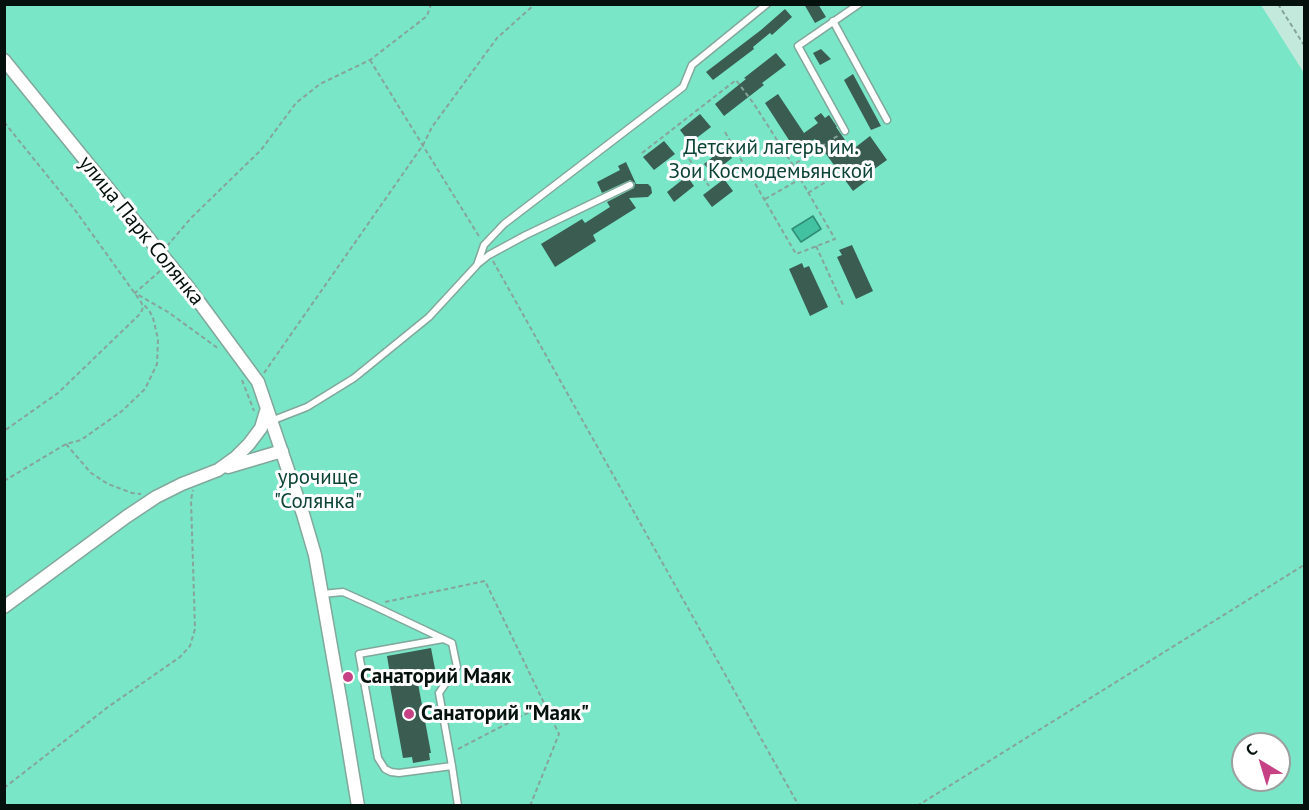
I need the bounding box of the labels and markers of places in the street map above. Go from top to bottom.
place label: Санаторий Маяк [360,664,511,690]
marker: Санаторий Маяк [341,670,355,684]
place label: Санаторий "Маяк" [421,701,589,727]
marker: Санаторий "Маяк" [402,707,416,721]

